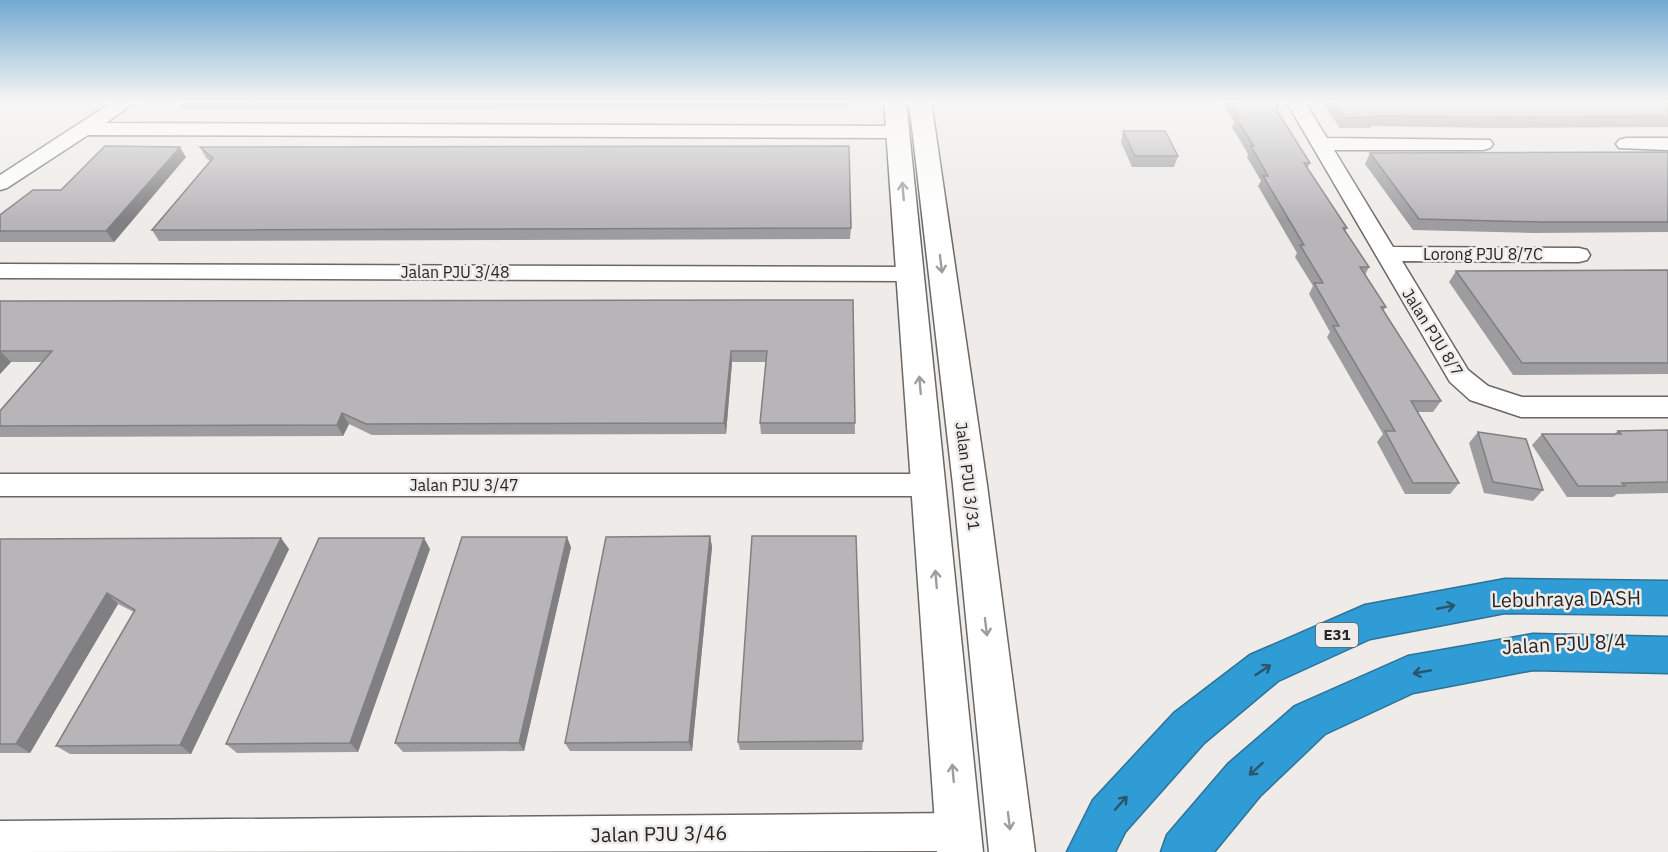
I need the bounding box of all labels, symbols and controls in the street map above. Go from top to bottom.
one-way arrow [897,181,908,201]
street label: Lorong PJU 8/7C [1423,244,1543,264]
one-way arrow [935,253,946,273]
street label: Jalan PJU 3/48 [400,262,510,282]
street label: Jalan PJU 8/7 [1398,284,1468,380]
one-way arrow [914,375,925,395]
street label: Jalan PJU 3/31 [951,421,985,531]
street label: Jalan PJU 3/47 [409,475,519,495]
one-way arrow [930,570,941,590]
street label: Lebuhraya DASH [1491,584,1641,613]
one-way arrow [1435,601,1455,612]
one-way arrow [981,617,992,636]
road number: E31 [1316,623,1358,647]
street label: Jalan PJU 8/4 [1501,627,1627,660]
one-way arrow [1254,664,1271,676]
one-way arrow [1413,667,1433,678]
one-way arrow [1249,762,1264,776]
one-way arrow [948,764,959,784]
one-way arrow [1114,796,1128,811]
one-way arrow [1004,810,1015,830]
street label: Jalan PJU 3/46 [590,819,727,848]

